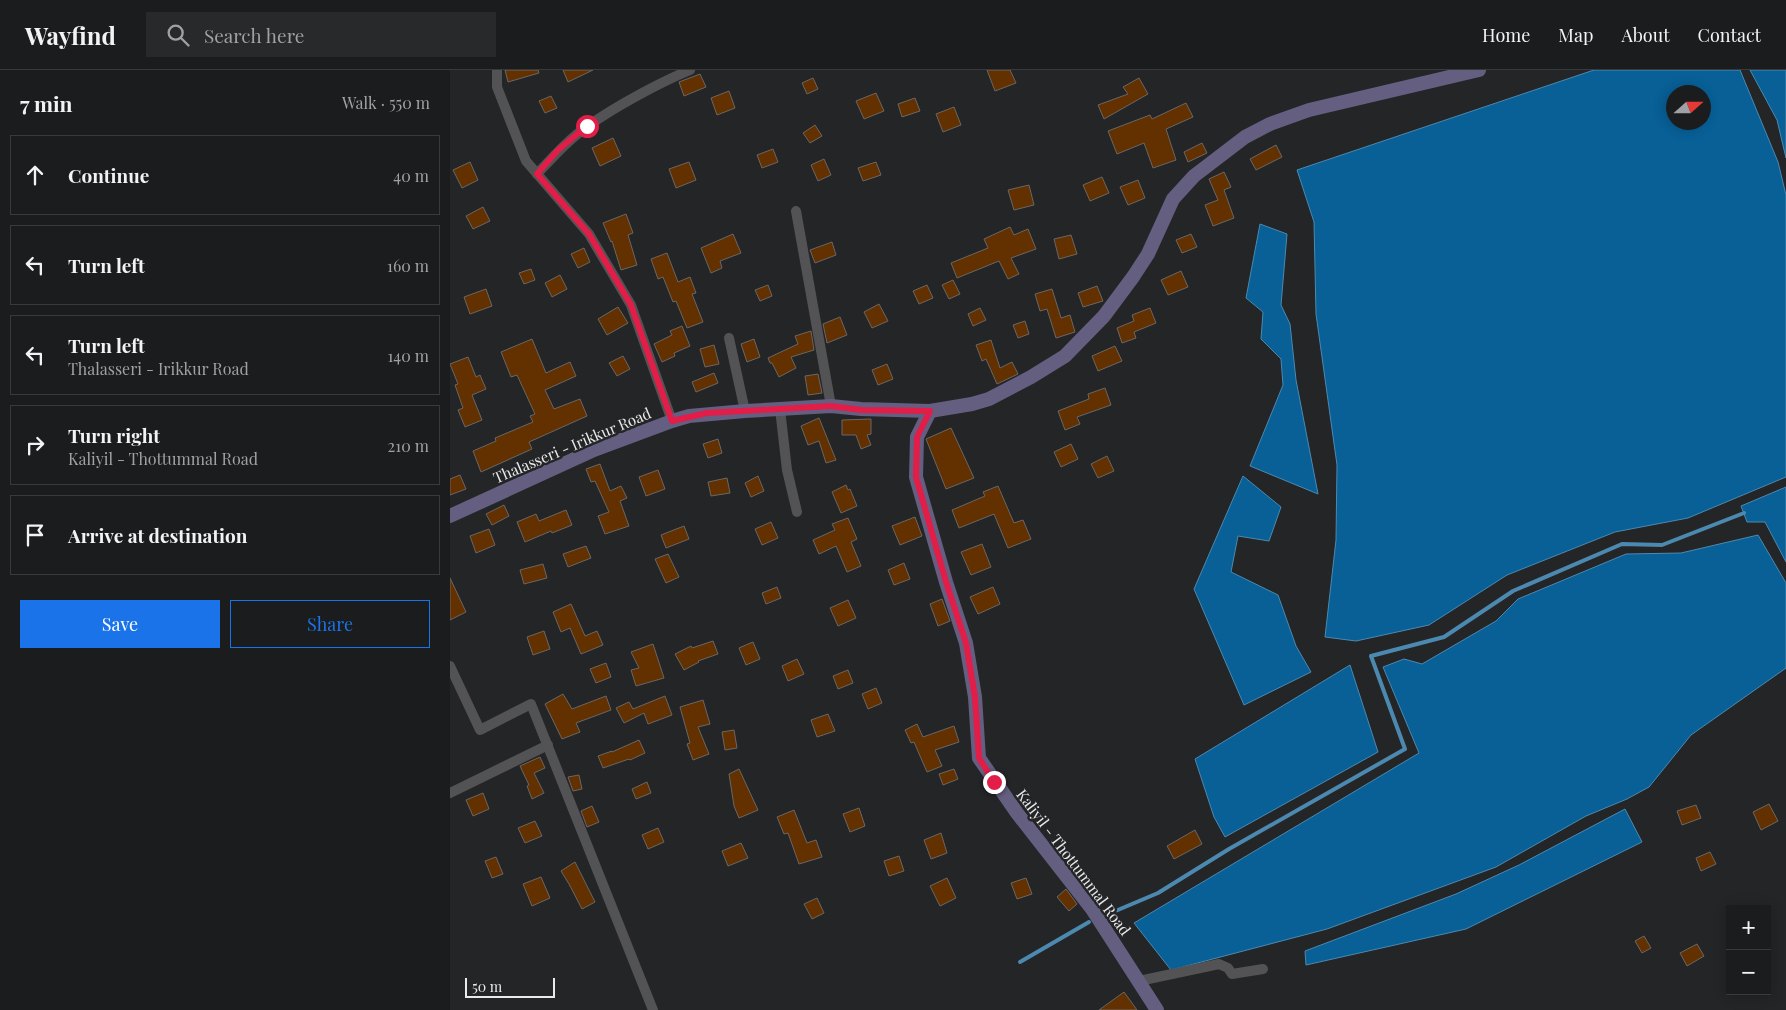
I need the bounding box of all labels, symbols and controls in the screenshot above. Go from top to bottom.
search box [146,12,496,57]
text: Wayfind [25,19,116,51]
icon: search [164,21,192,49]
text: Search here [204,22,304,48]
text: Home [1482,23,1530,47]
text: Map [1558,23,1593,47]
text: About [1621,23,1670,47]
text: Contact [1698,23,1761,47]
north arrow [1666,85,1711,130]
text: 7 min [20,89,73,117]
text: Walk · 550 m [342,92,430,113]
route start [576,115,599,138]
icon: ahead [21,161,49,189]
text: Continue [68,162,149,188]
text: 40 m [393,165,429,186]
icon: left [21,251,49,279]
text: Turn left [68,252,145,278]
text: 160 m [387,255,429,276]
text: Turn left [68,332,145,358]
icon: left [21,341,49,369]
text: 140 m [387,345,429,366]
text: Thalasseri - Irikkur Road [68,358,249,379]
street label: Thalasseri - Irikkur Road [490,403,654,487]
text: Turn right [68,422,160,448]
icon: right [21,431,49,459]
text: 210 m [388,435,429,456]
text: Kaliyil - Thottummal Road [68,448,258,469]
icon: arrive [21,521,49,549]
text: Arrive at destination [68,522,248,548]
button: Save [20,600,220,648]
button: Share [230,600,430,648]
route end [983,771,1006,794]
street label: Kaliyil - Thottummal Road [1012,785,1136,939]
map controls [1726,905,1771,995]
button: + [1726,905,1771,950]
button: − [1726,950,1771,995]
scale bar [465,975,555,998]
text: 50 m [472,977,502,996]

